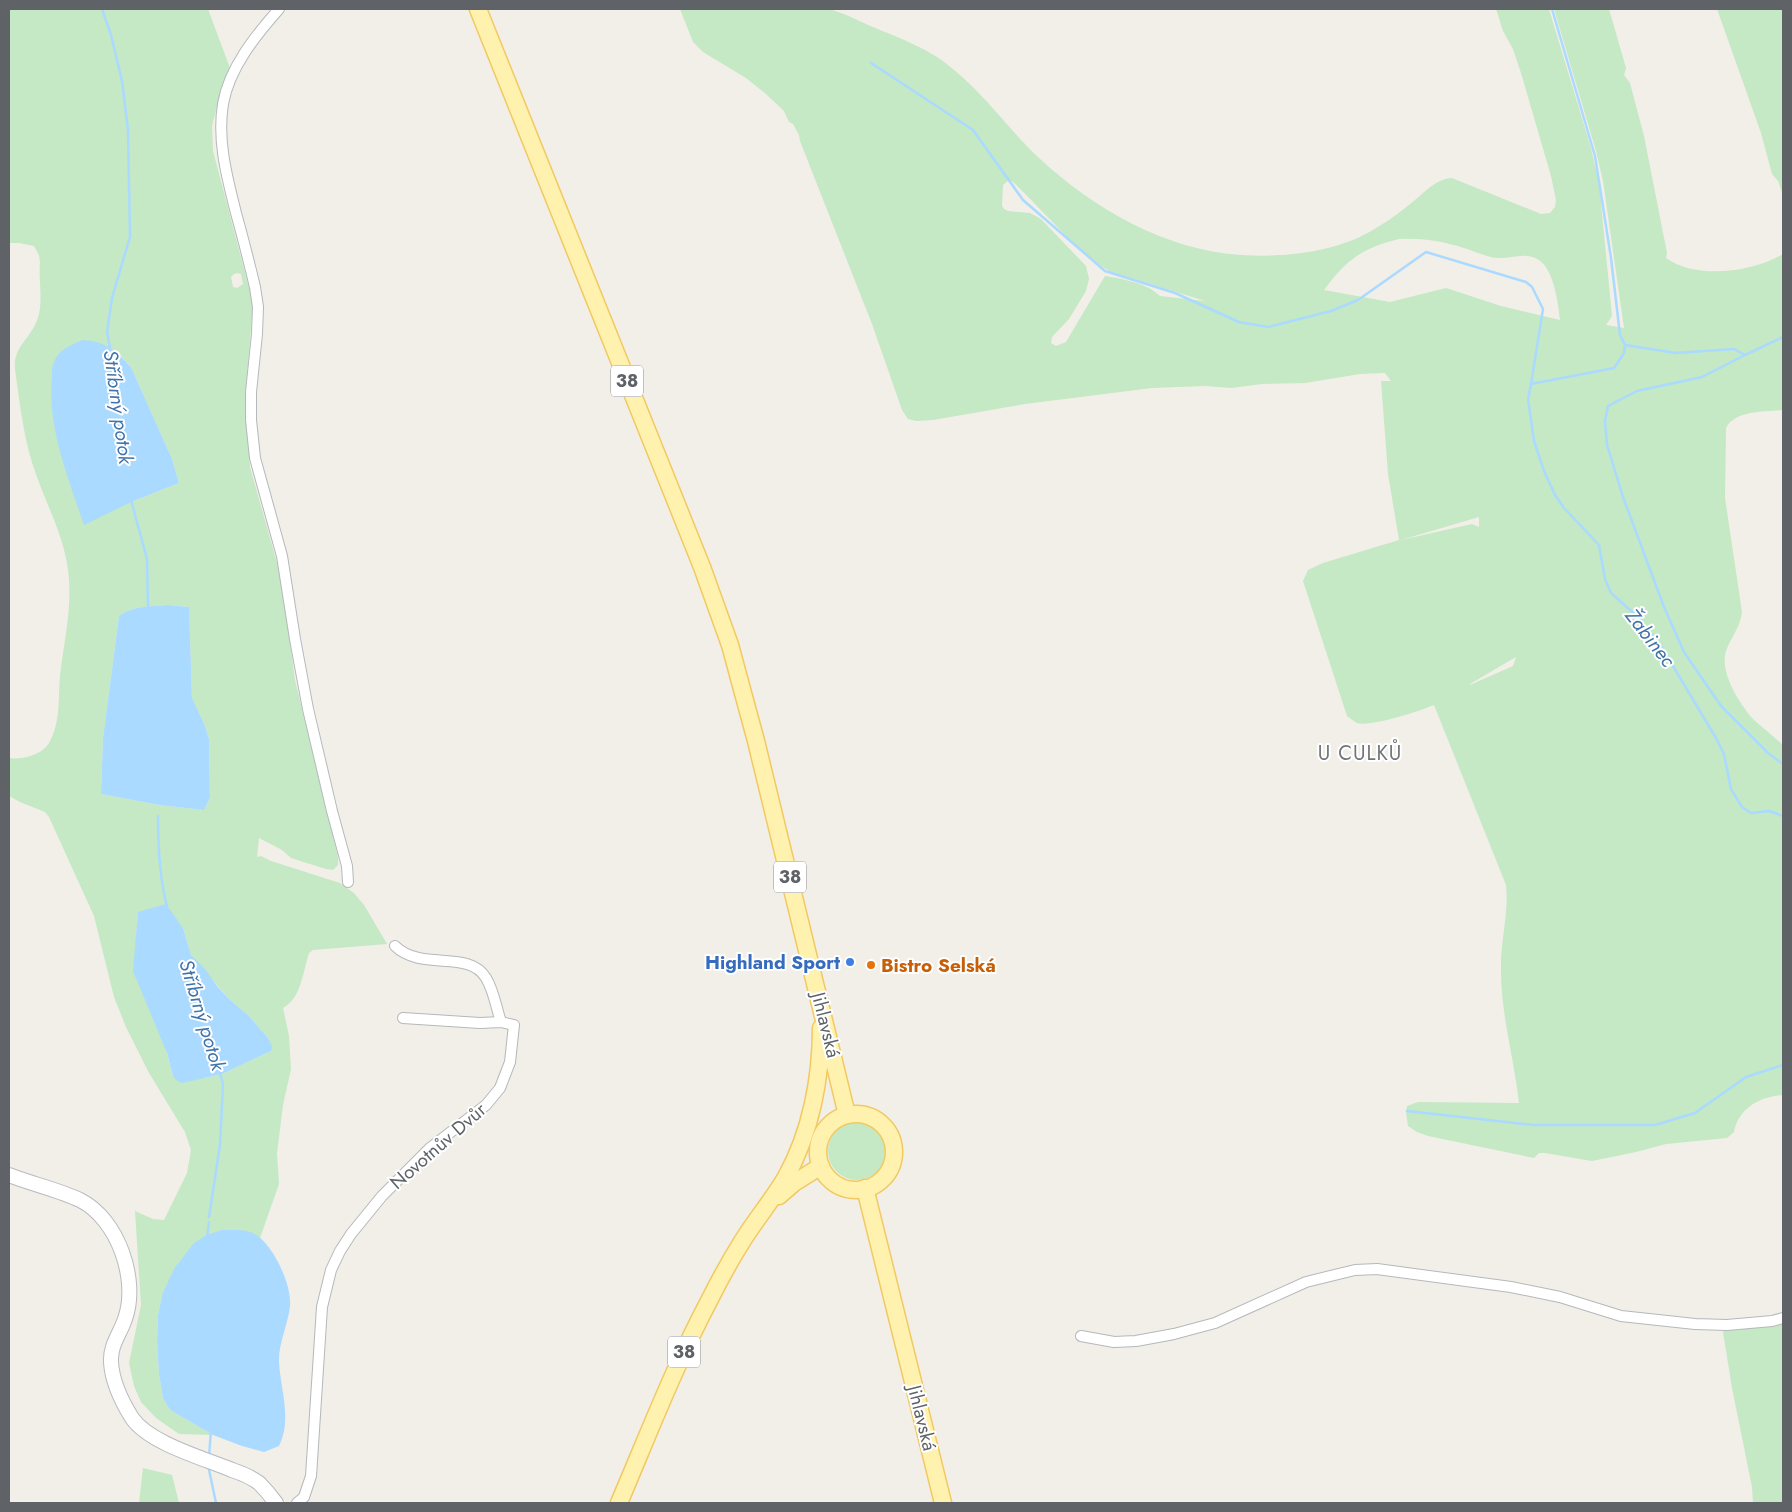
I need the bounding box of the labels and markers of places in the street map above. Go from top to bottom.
place label: Highland Sport [705,949,840,976]
place label: Bistro Selská [881,952,996,979]
marker: Highland Sport [844,956,856,968]
marker: Bistro Selská [865,959,877,971]

